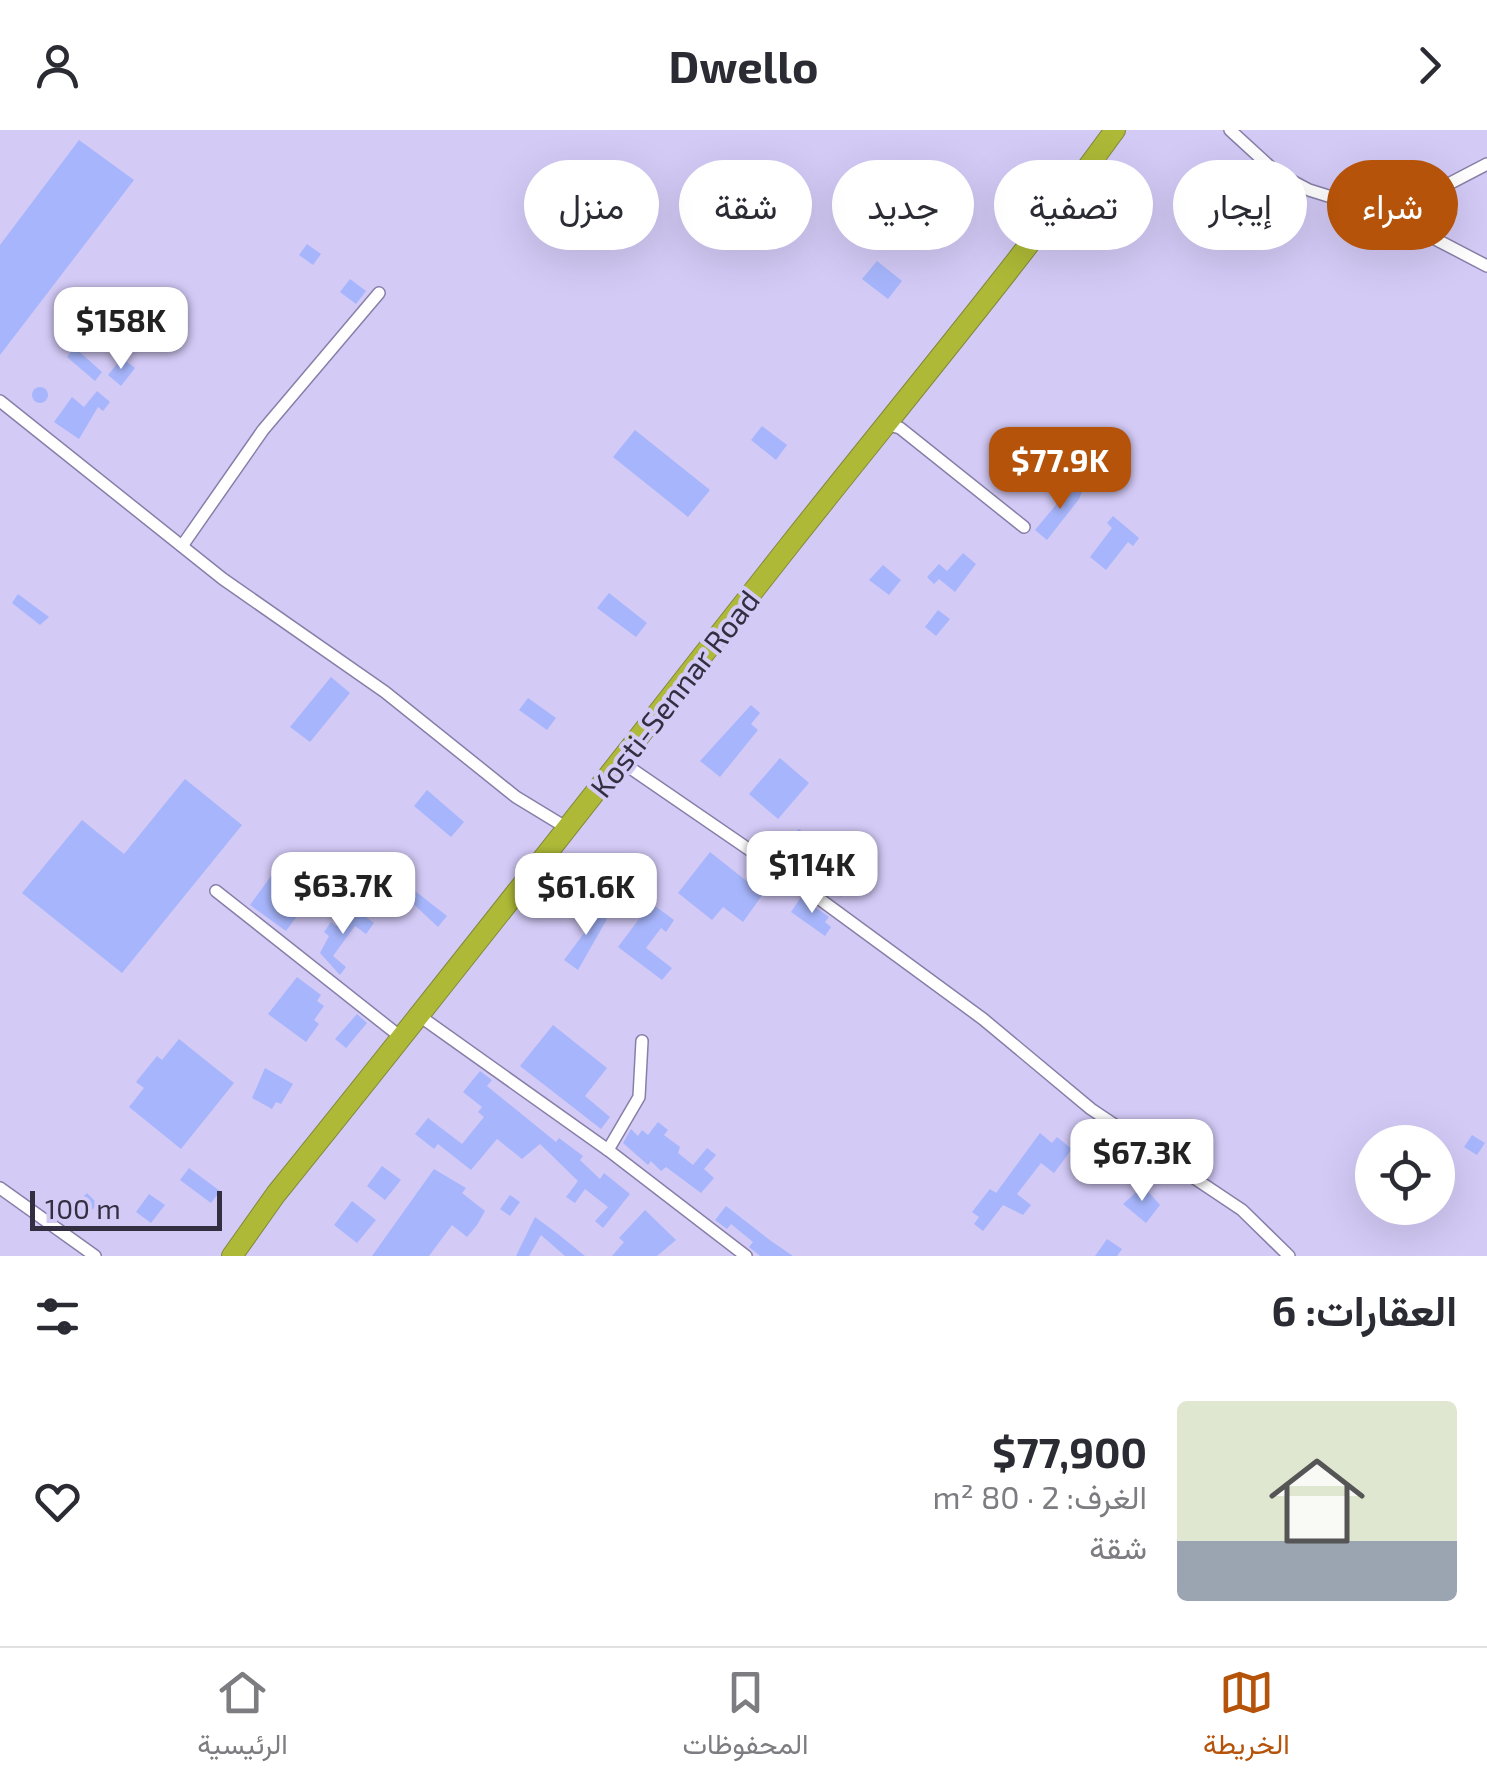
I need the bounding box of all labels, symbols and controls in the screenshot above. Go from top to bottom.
icon: person [30,38,85,93]
text: Dwello [668,38,819,92]
icon: forward [1402,38,1457,93]
chip: منزل [524,160,659,250]
chip: شقة [679,160,812,250]
chip: جديد [832,160,974,250]
chip: تصفية [994,160,1153,250]
chip: إيجار [1173,160,1307,250]
chip: شراء [1327,160,1458,250]
pin: $158K [51,287,191,372]
text: $158K [76,300,166,338]
pin: $77.9K [979,427,1141,512]
text: $77.9K [1011,440,1109,478]
street label: Kosti-Sennar Road [582,582,766,804]
pin: $114K [742,831,882,916]
text: $114K [769,844,855,882]
pin: $63.7K [262,852,424,937]
pin: $61.6K [505,853,667,938]
text: $63.7K [293,865,393,903]
text: $61.6K [537,866,635,904]
pin: $67.3K [1061,1119,1223,1204]
map controls [1355,1125,1455,1225]
button: locate [1355,1125,1455,1225]
text: $67.3K [1092,1132,1192,1170]
scale bar [30,1186,222,1230]
text: 100 m [45,1191,121,1225]
text: العقارات: 6 [1272,1284,1457,1334]
icon: filters [30,1289,85,1344]
text: $77,900 [992,1426,1147,1476]
icon: home [1257,1441,1377,1561]
icon: heart [30,1474,85,1529]
text: الغرف: 2 · 80 m² [932,1477,1147,1515]
text: شقة [1089,1527,1147,1565]
tab: الرئيسية [197,1665,288,1769]
tab: المحفوظات [682,1665,809,1769]
tab: الخريطة [1203,1665,1290,1769]

